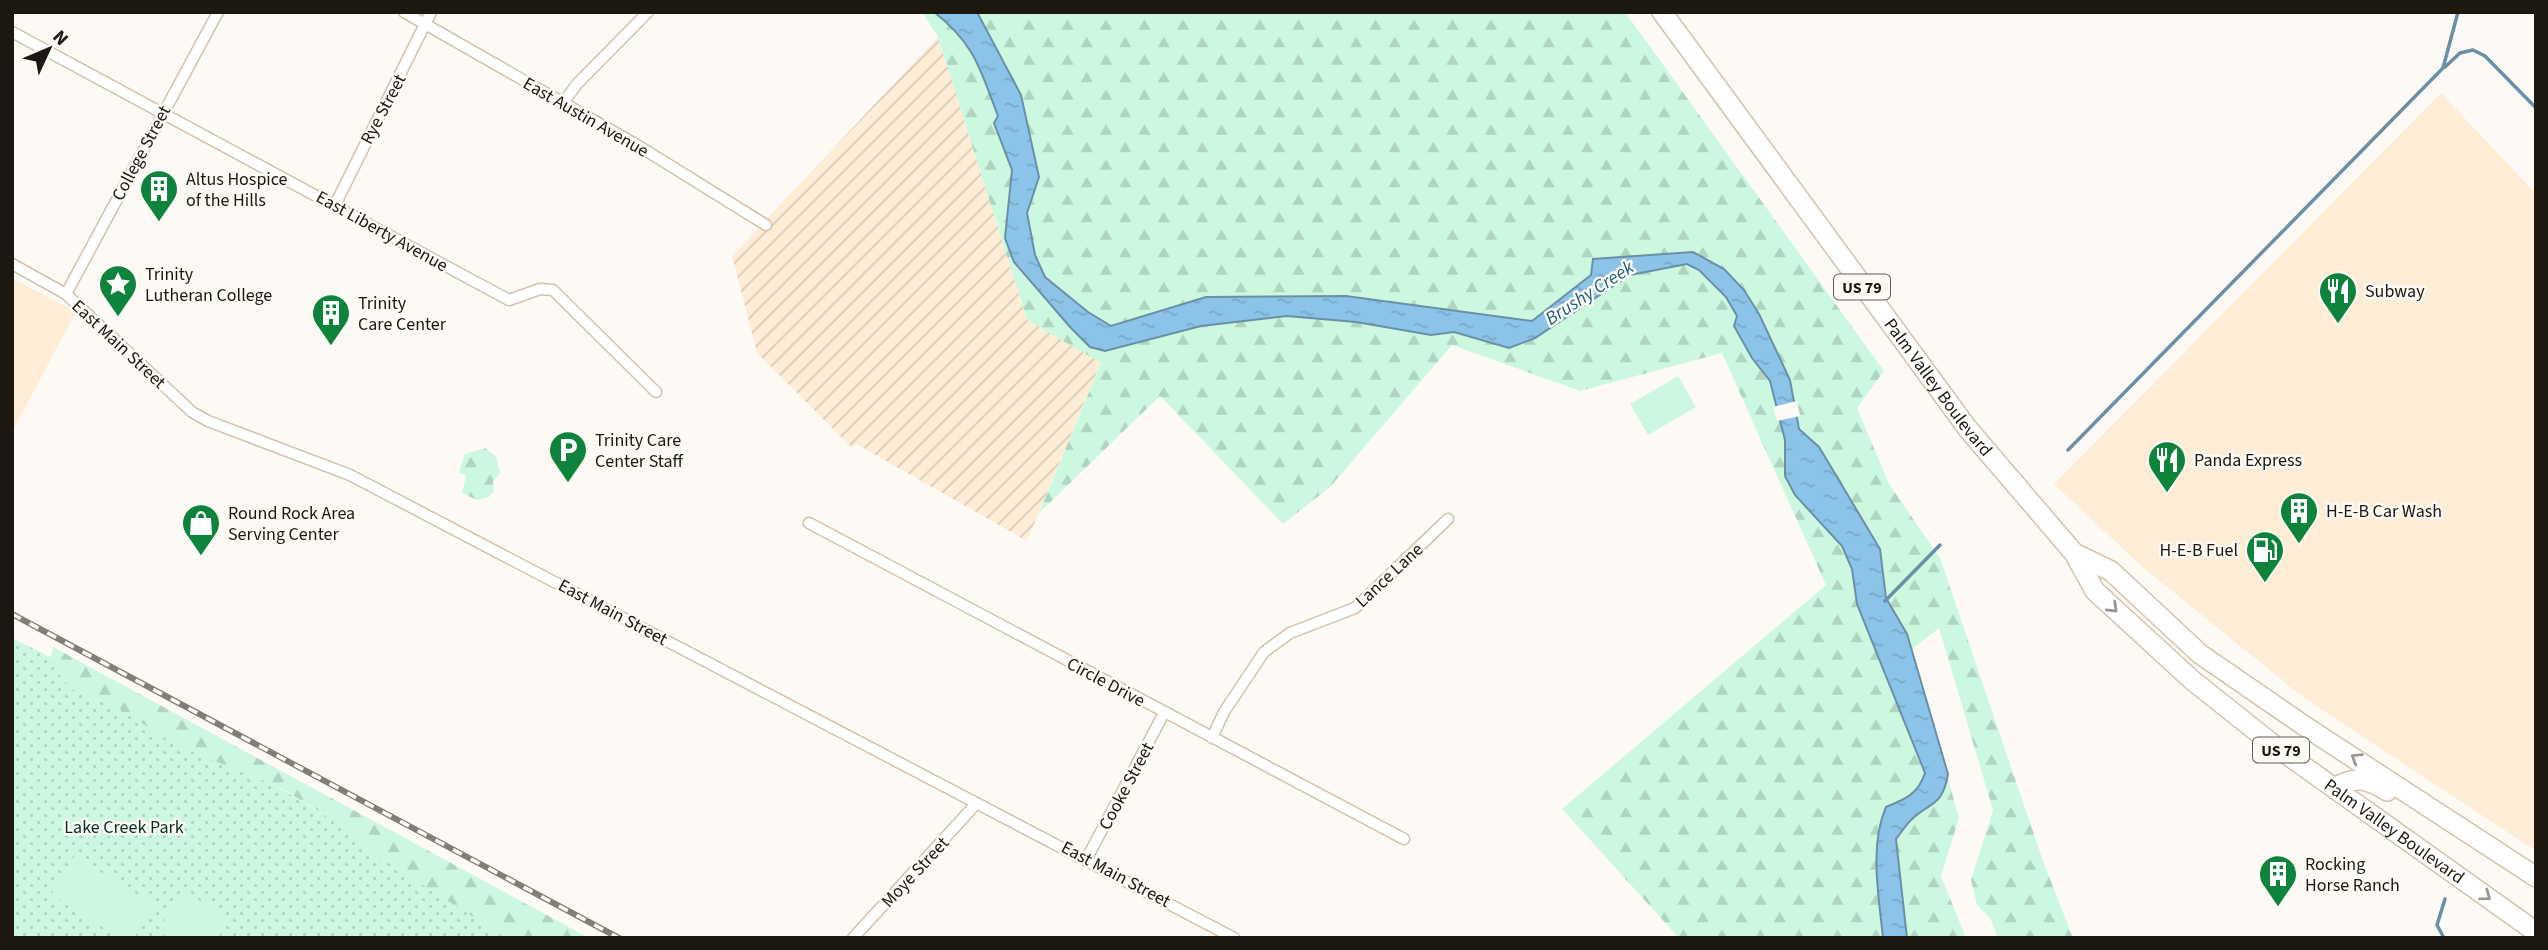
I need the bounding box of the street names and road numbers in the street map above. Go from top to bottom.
street label: Rye Street [355,70,412,149]
street label: East Austin Avenue [518,71,653,164]
street label: College Street [106,101,177,205]
street label: East Liberty Avenue [311,185,452,278]
road number: US 79 [1834,274,1890,300]
street label: East Main Street [66,294,171,395]
street label: Palm Valley Boulevard [1878,313,1998,462]
street label: Lance Lane [1350,537,1429,613]
street label: East Main Street [554,573,672,652]
street label: Circle Drive [1062,651,1149,713]
road number: US 79 [2253,737,2309,762]
street label: Cooke Street [1093,738,1160,834]
street label: Palm Valley Boulevard [2319,773,2469,890]
street label: Moye Street [876,831,955,913]
street label: East Main Street [1057,835,1175,914]

